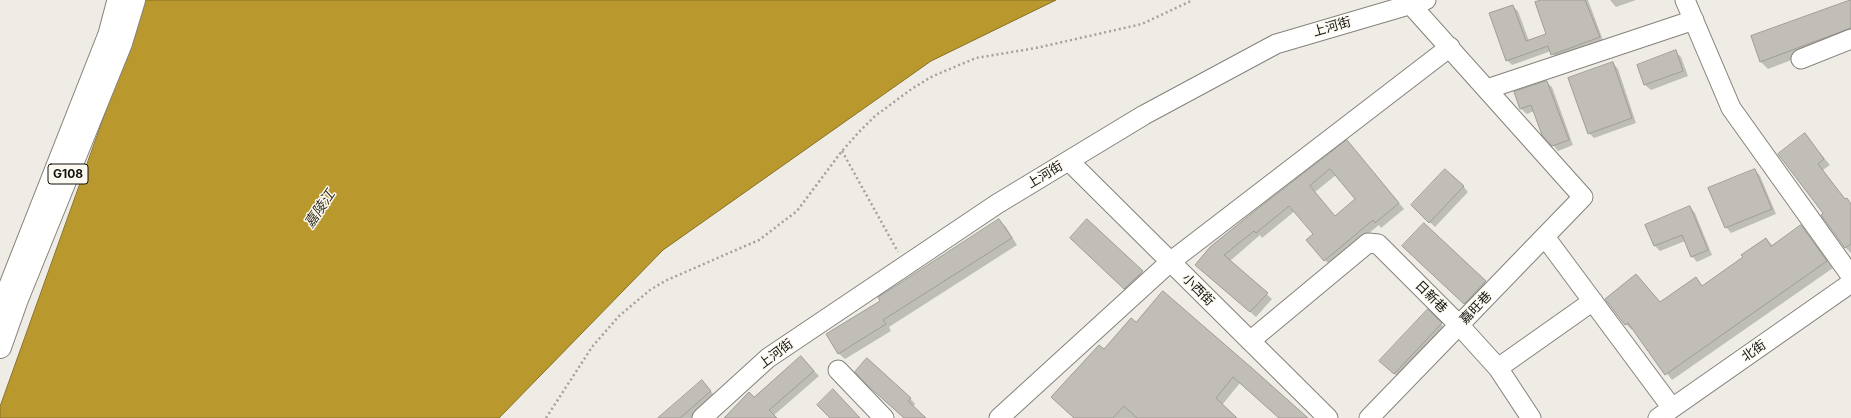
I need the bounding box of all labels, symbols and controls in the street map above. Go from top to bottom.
street label: 上河街 [1311,14,1353,40]
street label: 上河街 [1024,158,1066,192]
road number: G108 [48,164,88,184]
water label: 嘉陵江 [301,187,339,231]
street label: 小西街 [1179,271,1217,309]
street label: 日新巷 [1412,278,1450,316]
street label: 嘉旺巷 [1457,289,1495,327]
street label: 上河街 [756,336,796,372]
street label: 北街 [1739,337,1769,365]

